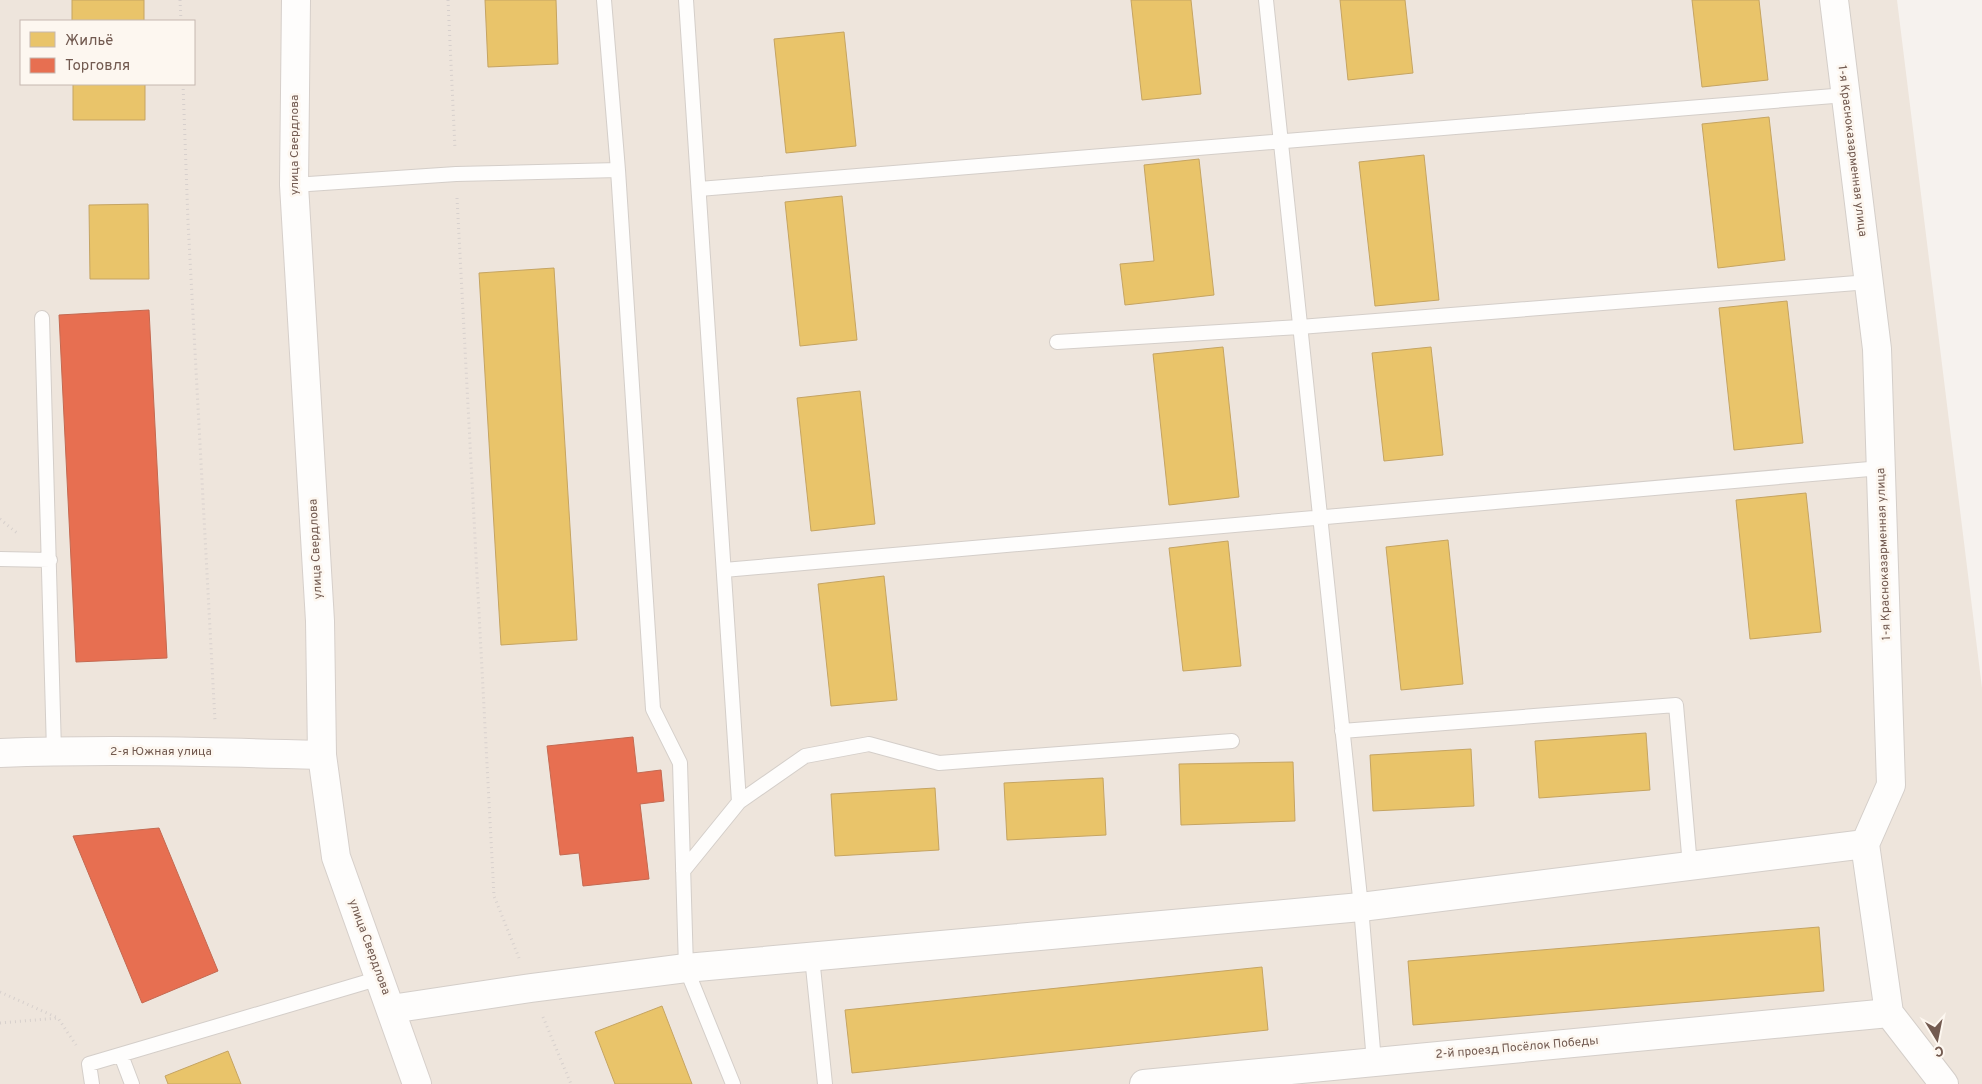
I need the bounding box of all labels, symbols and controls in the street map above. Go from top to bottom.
legend [20,20,195,85]
text: Жильё [65,32,113,51]
text: Торговля [65,57,130,76]
street label: 1-я Красноказарменная улица [1834,64,1870,238]
street label: улица Свердлова [287,95,303,195]
street label: 1-я Красноказарменная улица [1873,467,1895,641]
street label: улица Свердлова [305,498,327,600]
street label: 2-я Южная улица [110,744,212,760]
street label: улица Свердлова [344,897,394,997]
north arrow [1912,1014,1962,1064]
street label: 2-й проезд Посёлок Победы [1435,1033,1599,1063]
text: С [1933,1041,1945,1059]

